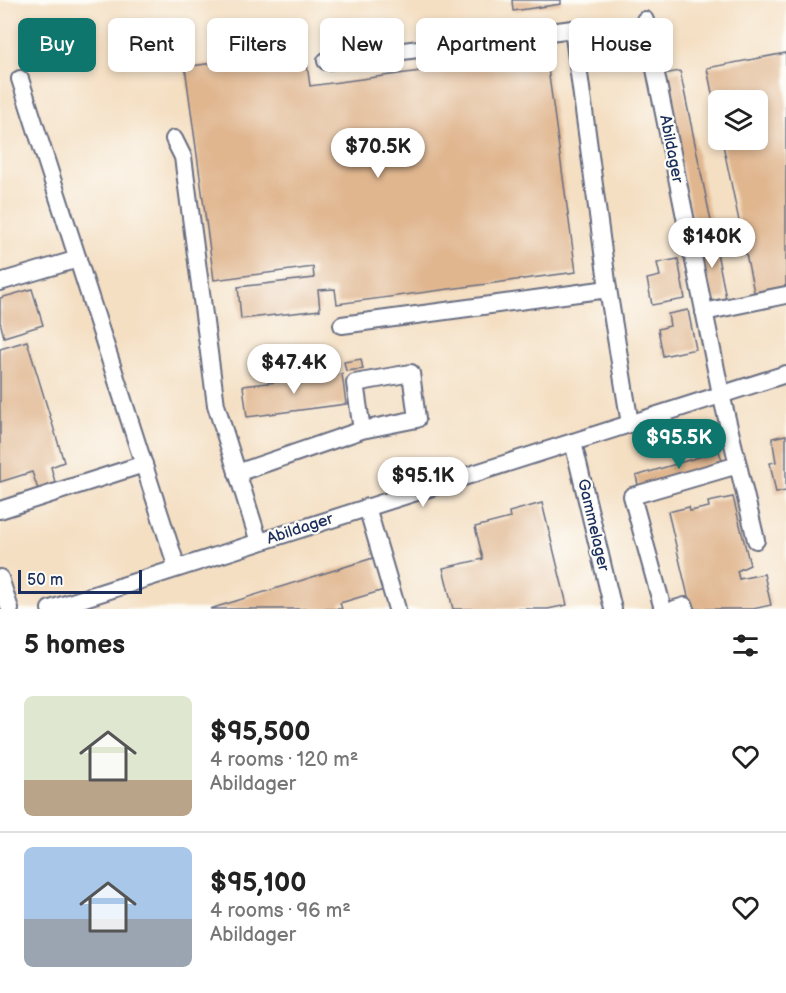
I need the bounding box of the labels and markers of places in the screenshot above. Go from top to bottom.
pin: $70.5K [329,128,427,179]
pin: $140K [670,218,754,269]
pin: $47.4K [245,344,343,395]
pin: $95.5K [630,419,728,470]
pin: $95.1K [374,457,472,508]

